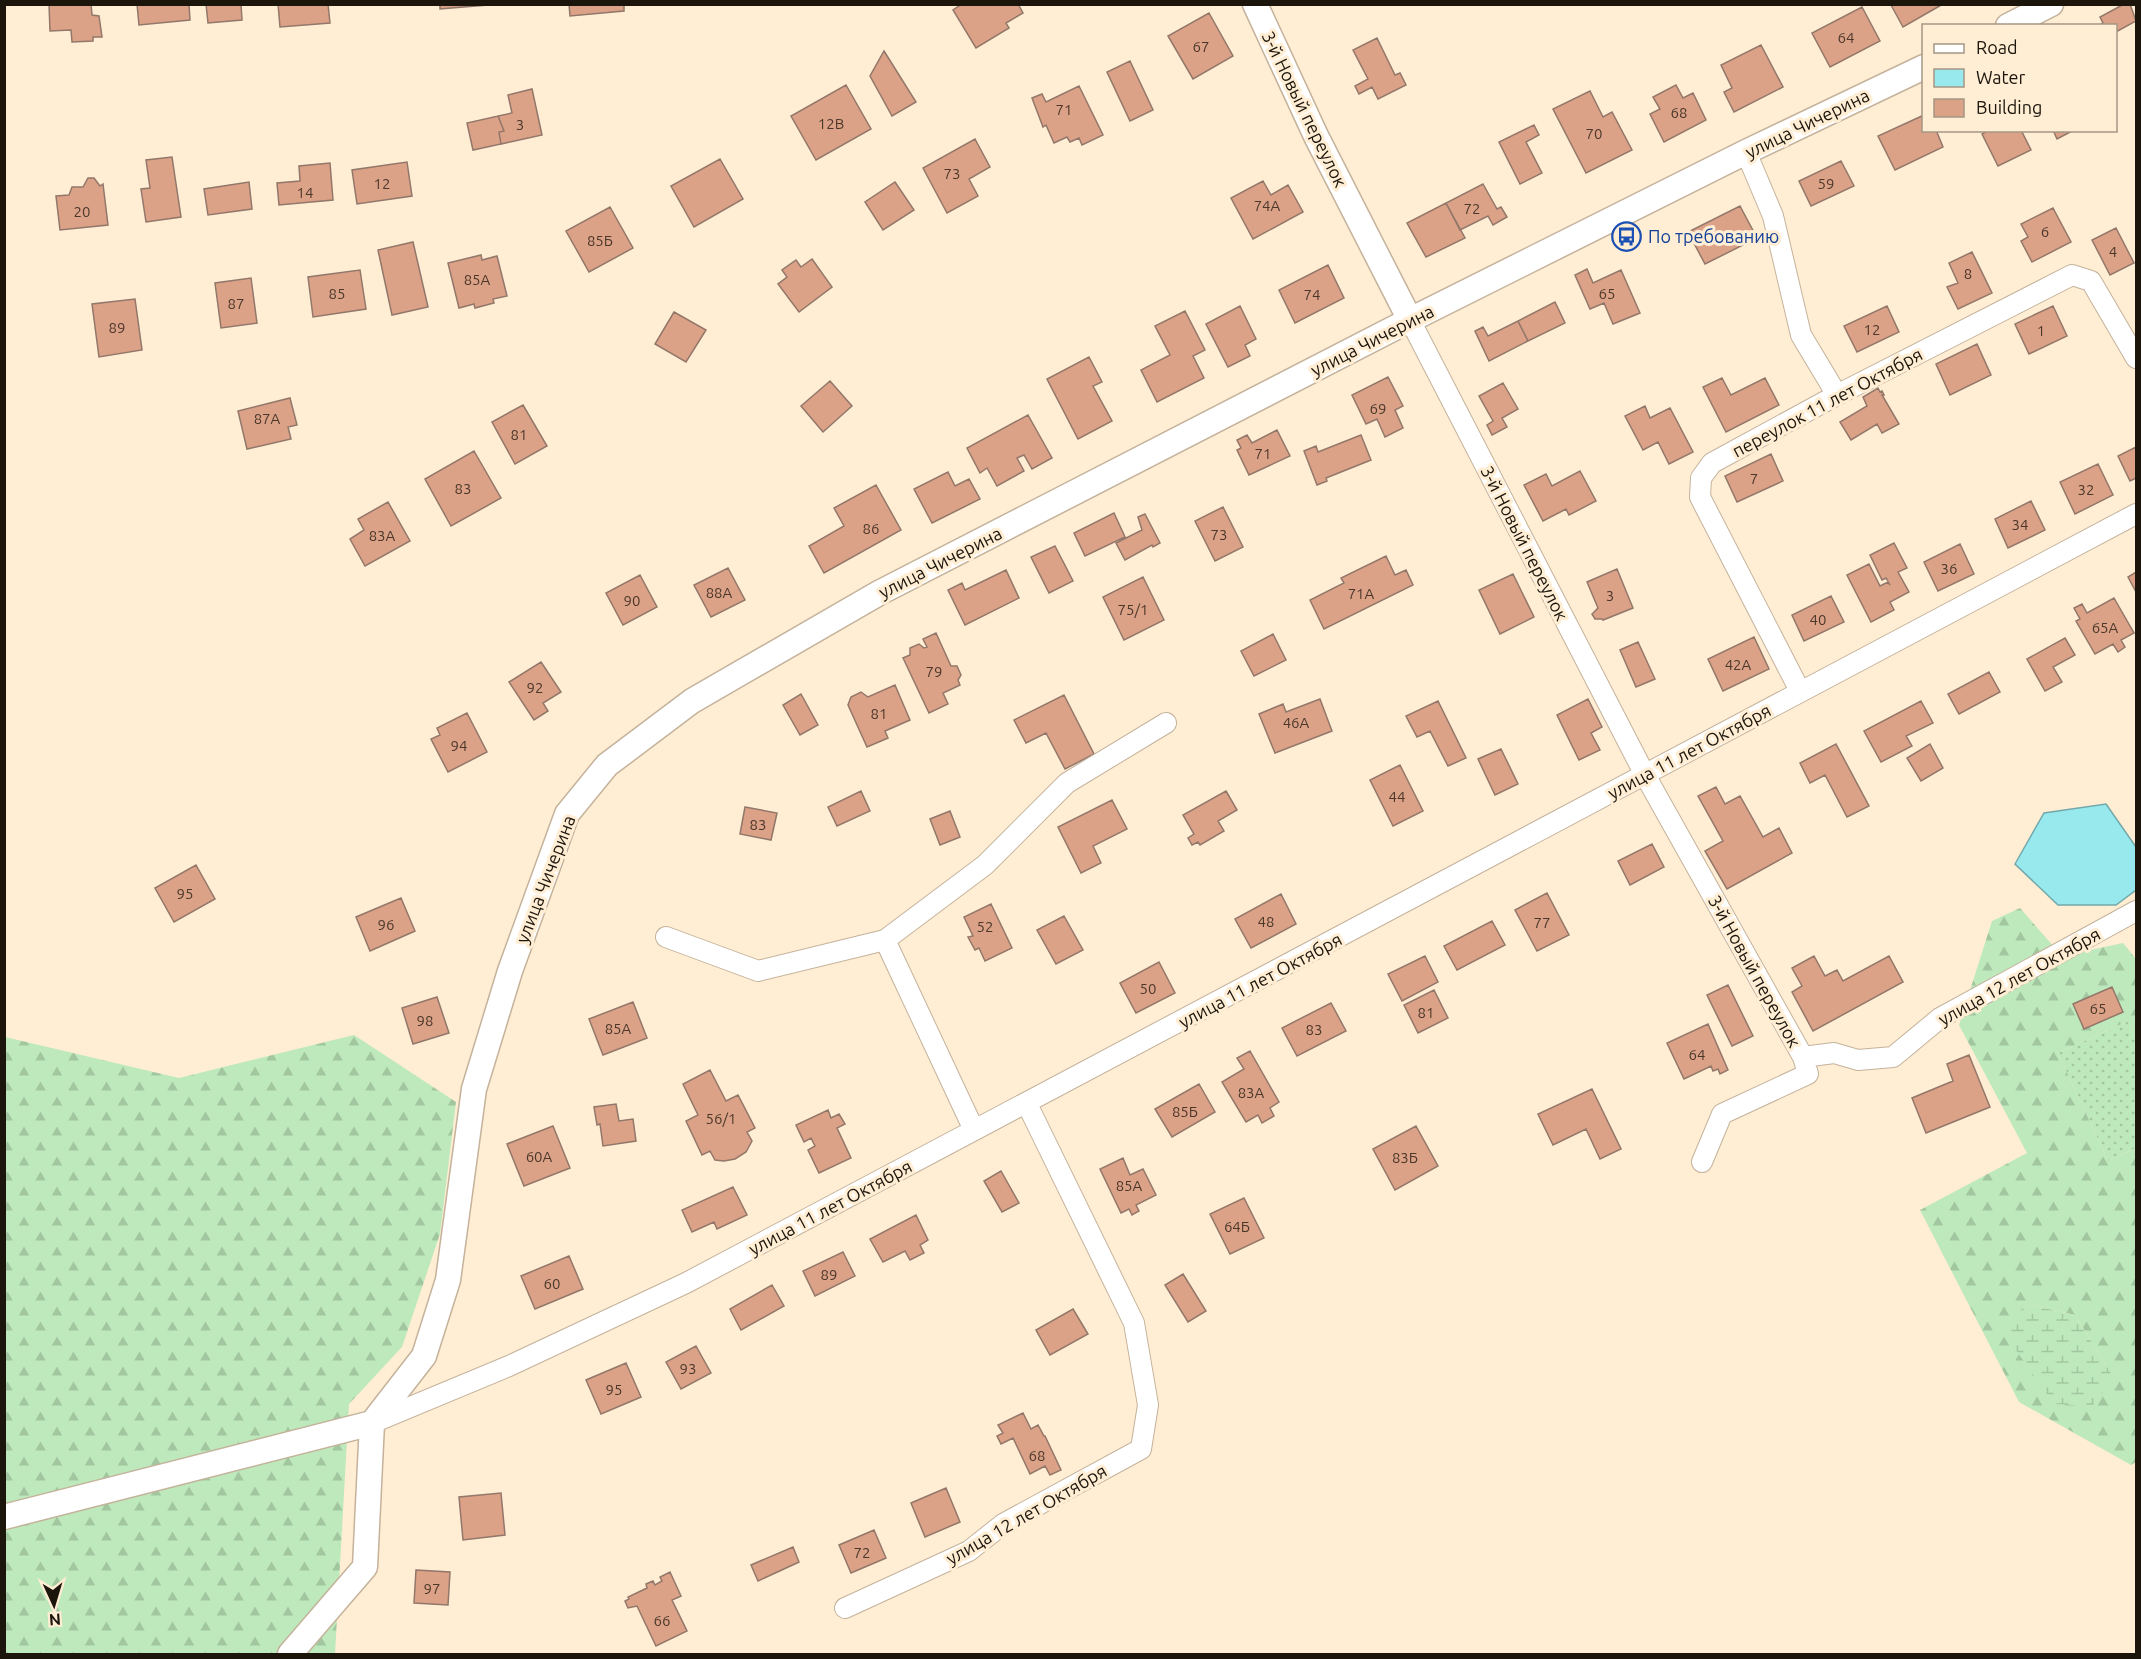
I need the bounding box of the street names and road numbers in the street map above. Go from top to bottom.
street label: 3-й Новый переулок [1259,28,1351,190]
street label: улица Чичерина [1742,84,1872,162]
street label: улица Чичерина [1307,300,1437,380]
street label: переулок 11 лет Октября [1729,343,1925,461]
street label: 3-й Новый переулок [1477,462,1573,624]
street label: улица Чичерина [875,522,1005,602]
street label: улица 11 лет Октября [1604,699,1774,803]
street label: улица Чичерина [511,812,579,946]
street label: 3-й Новый переулок [1705,891,1805,1051]
street label: улица 12 лет Октября [1935,923,2103,1029]
street label: улица 11 лет Октября [1175,928,1345,1032]
street label: улица 11 лет Октября [745,1155,915,1259]
street label: улица 12 лет Октября [942,1460,1110,1568]

